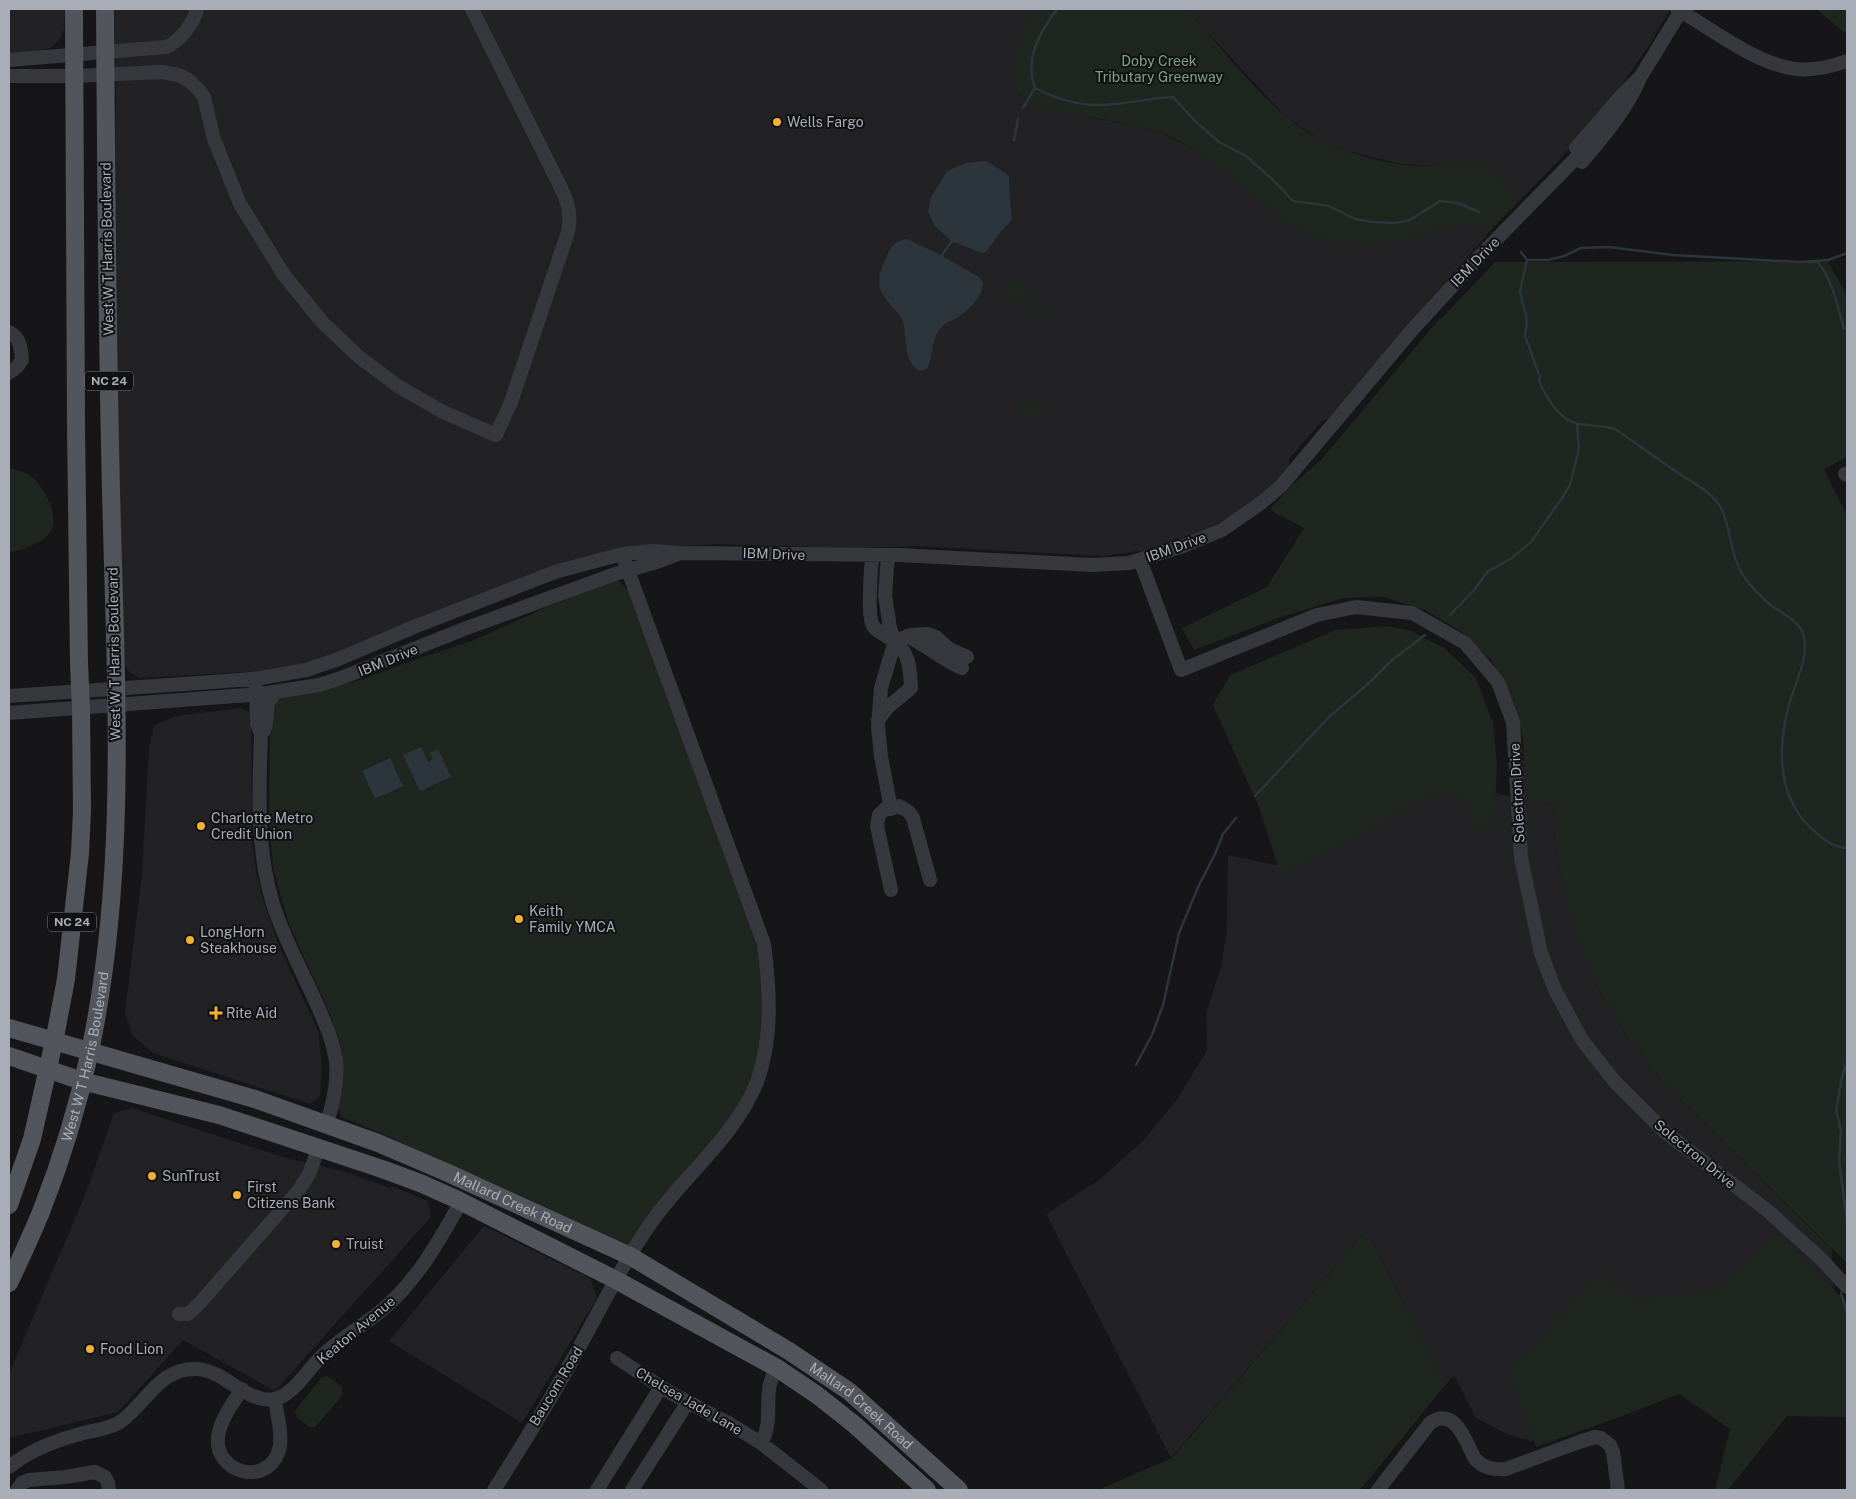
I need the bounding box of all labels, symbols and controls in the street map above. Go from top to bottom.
park label: Doby Creek Tributary Greenway [1095,53,1224,85]
place label: Wells Fargo [787,114,864,130]
marker: Wells Fargo [771,116,783,128]
street label: West W T Harris Boulevard [97,162,117,336]
street label: IBM Drive [1447,234,1503,290]
road number: NC 24 [85,372,133,391]
street label: IBM Drive [1144,529,1208,565]
street label: IBM Drive [742,545,806,563]
street label: West W T Harris Boulevard [104,567,124,741]
street label: IBM Drive [356,641,420,679]
street label: Solectron Drive [1506,743,1528,843]
place label: Charlotte Metro Credit Union [211,810,313,842]
marker: Charlotte Metro Credit Union [195,820,207,832]
place label: Keith Family YMCA [529,903,616,935]
road number: NC 24 [48,912,96,932]
marker: Keith Family YMCA [513,913,525,925]
place label: LongHorn Steakhouse [200,924,277,956]
marker: LongHorn Steakhouse [184,934,196,946]
street label: West W T Harris Boulevard [58,971,112,1143]
place label: Rite Aid [226,1005,277,1021]
marker: Rite Aid [210,1007,222,1019]
street label: Solectron Drive [1651,1116,1739,1192]
place label: SunTrust [162,1168,220,1184]
street label: Mallard Creek Road [451,1169,575,1236]
marker: SunTrust [146,1170,158,1182]
place label: First Citizens Bank [247,1179,335,1211]
marker: First Citizens Bank [231,1189,243,1201]
place label: Truist [346,1236,383,1252]
marker: Truist [330,1238,342,1250]
street label: Keaton Avenue [314,1293,398,1367]
place label: Food Lion [100,1341,163,1357]
marker: Food Lion [84,1343,96,1355]
street label: Baucom Road [526,1344,586,1428]
street label: Mallard Creek Road [807,1359,916,1453]
street label: Chelsea Jade Lane [633,1364,745,1438]

